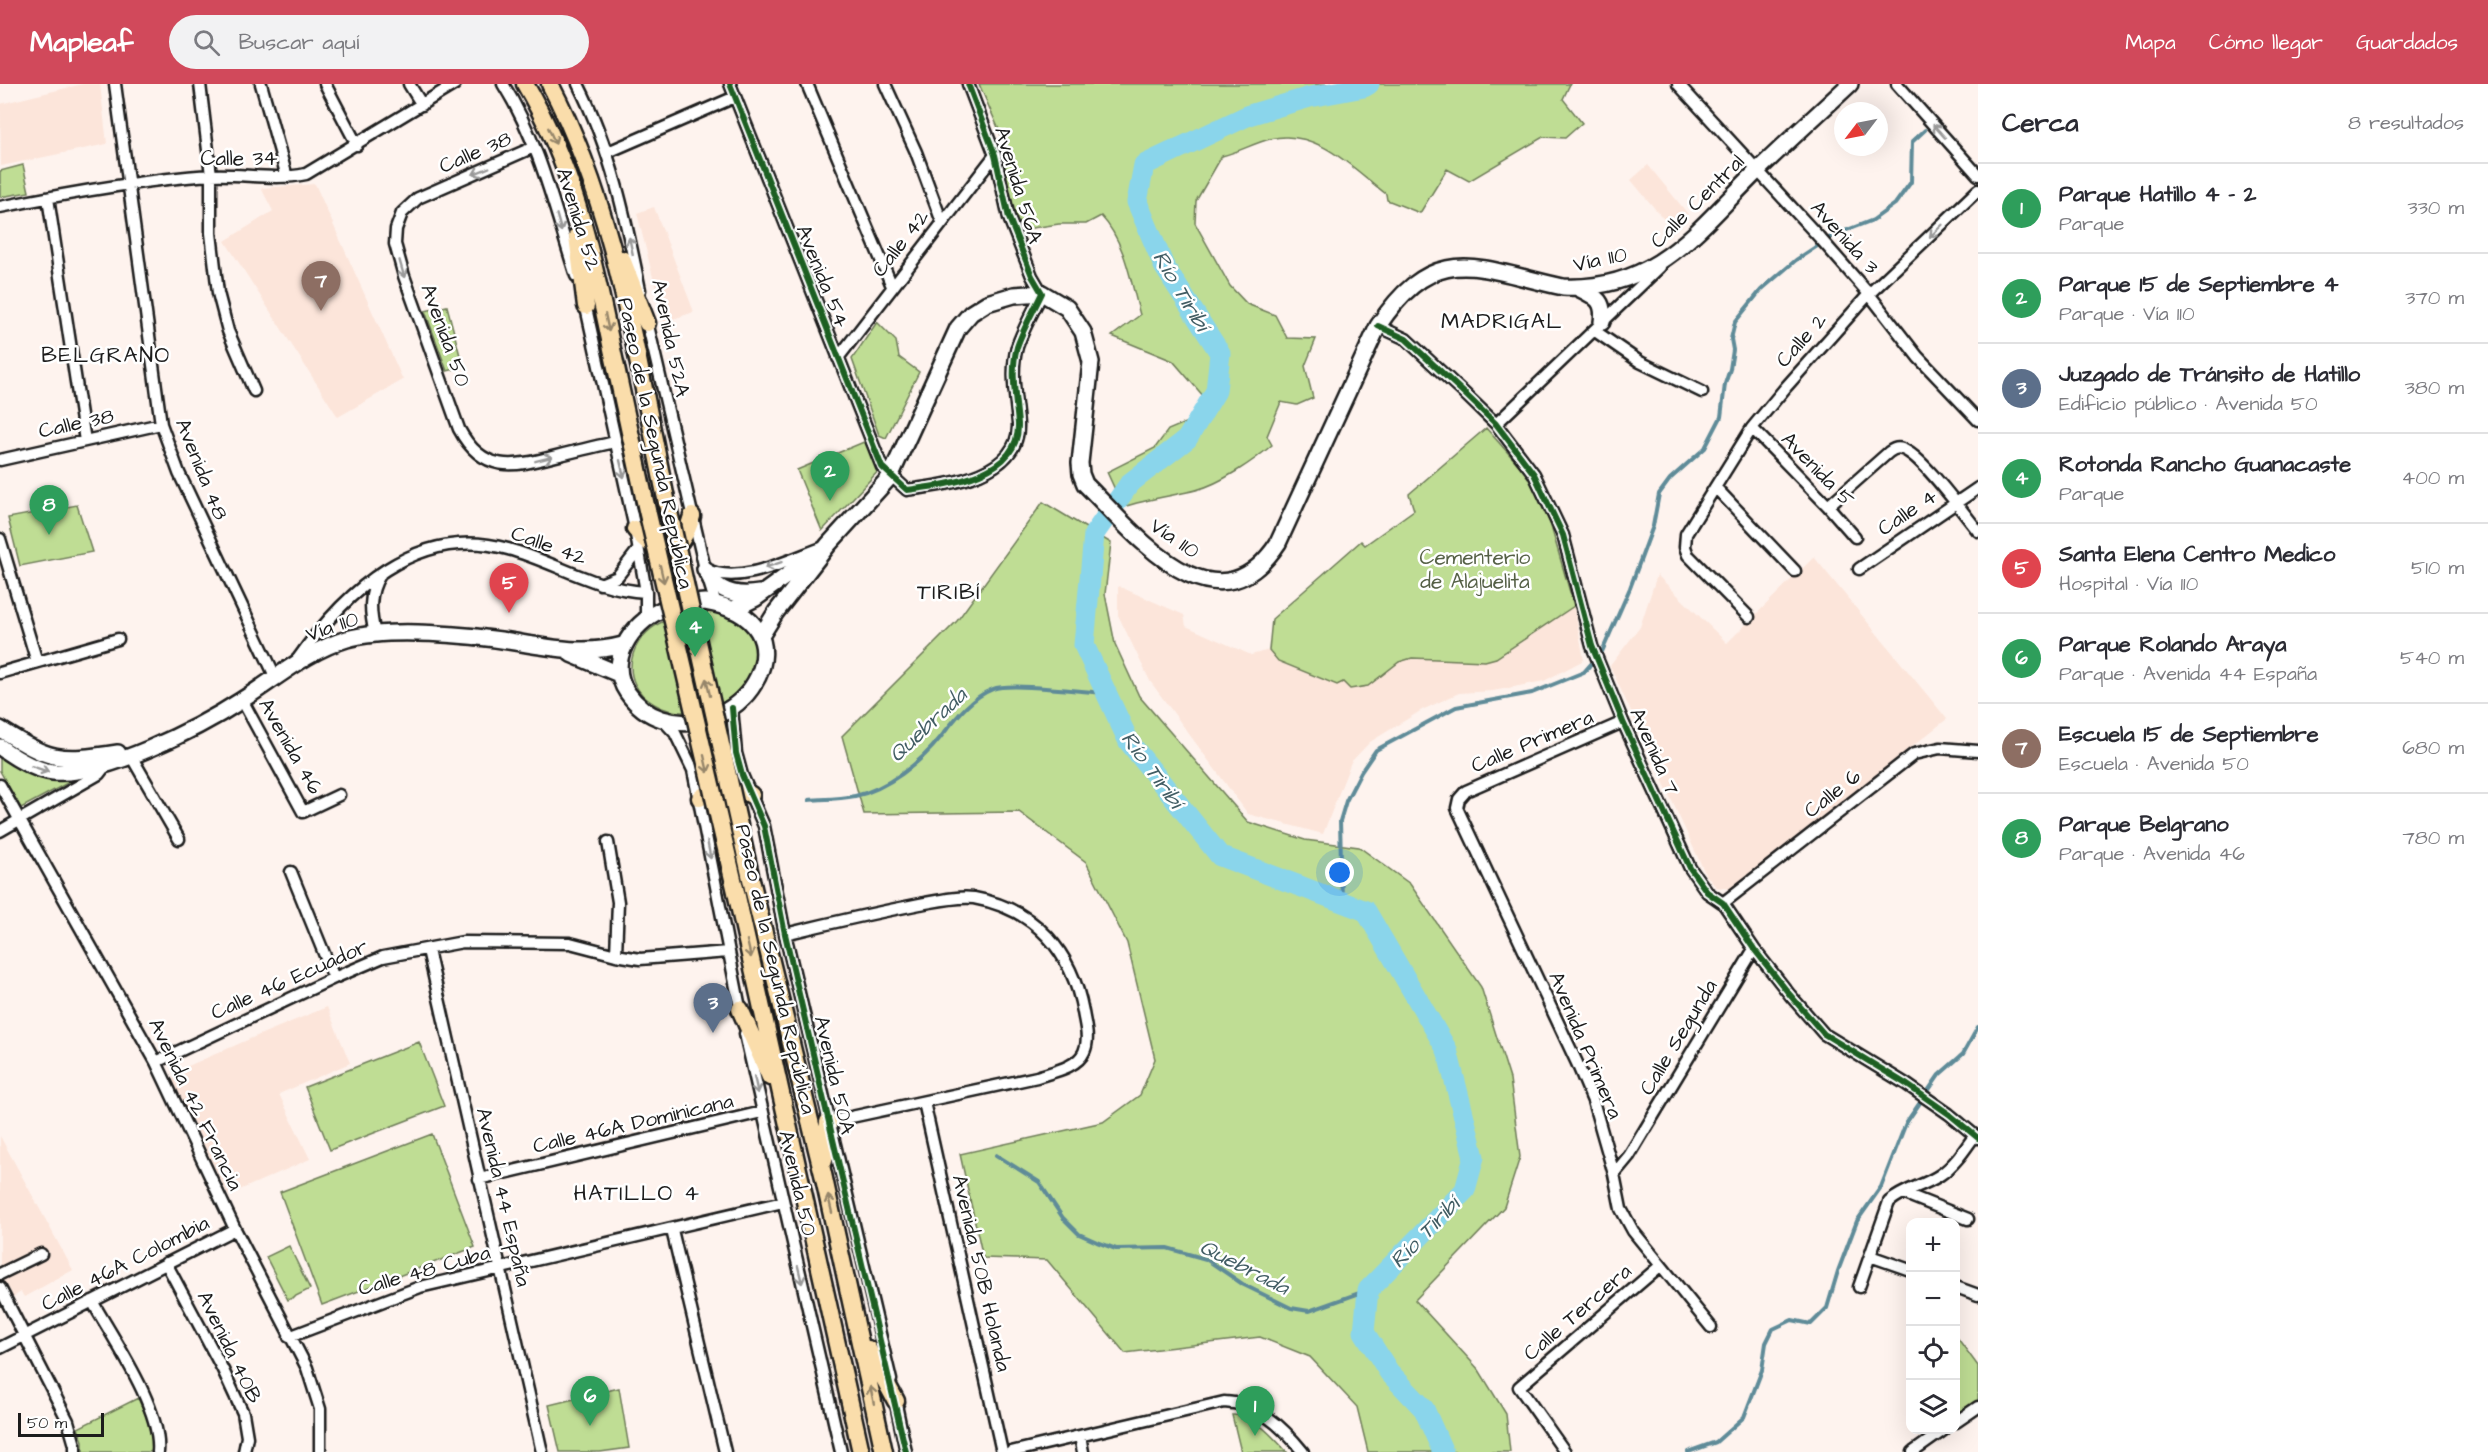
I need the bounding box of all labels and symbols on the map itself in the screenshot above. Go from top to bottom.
north arrow [1834,102,1888,156]
street label: Avenida 56A [987,123,1050,248]
street label: Calle 38 [434,124,516,181]
one-way arrow [1932,124,1946,139]
one-way arrow [547,126,559,144]
street label: Calle 34 [201,144,277,173]
street label: Calle Central [1644,148,1751,255]
street label: Avenida 52 [549,164,608,274]
one-way arrow [472,165,490,177]
street label: Avenida 3 [1804,194,1886,281]
street label: Calle 42 [865,204,936,283]
one-way arrow [554,213,566,232]
street label: Avenida 54 [789,220,856,332]
one-way arrow [1928,223,1943,238]
one-way arrow [625,236,636,256]
street label: Vía 110 [1571,240,1630,279]
water label: Río Tiribí [1145,245,1219,340]
one-way arrow [397,259,408,278]
pin: 7 [302,262,340,311]
street label: Avenida 52A [644,277,697,400]
street label: Avenida 50 [414,280,478,391]
street label: Paseo de la Segunda República [609,295,701,592]
district label: MADRIGAL [1441,306,1563,337]
street label: Calle 2 [1769,307,1834,374]
one-way arrow [602,312,613,332]
district label: BELGRANO [41,340,171,371]
street label: Calle 38 [36,401,117,446]
street label: Avenida 48 [168,414,235,525]
street label: Avenida 5 [1775,425,1861,513]
pin: 2 [810,452,850,501]
one-way arrow [534,453,553,464]
one-way arrow [617,459,628,478]
street label: Calle 4 [1872,482,1943,543]
pin: 8 [29,486,68,535]
street label: Vía 110 [1144,511,1205,566]
street label: Calle 42 [507,518,591,572]
park label: Cementerio de Alajuelita [1420,543,1531,596]
one-way arrow [764,560,783,571]
pin: 5 [490,564,528,613]
one-way arrow [657,564,668,584]
district label: TIRIBÍ [917,577,981,608]
street label: Vía 110 [302,604,362,649]
pin: 4 [676,608,714,657]
one-way arrow [702,678,714,697]
water label: Quebrada [882,679,975,769]
street label: Avenida 46 [251,693,330,800]
street label: Calle Primera [1467,703,1598,780]
street label: Avenida 7 [1623,703,1687,799]
water label: Río Tiribí [1113,725,1192,818]
one-way arrow [701,754,712,773]
street label: Calle 6 [1798,762,1867,825]
one-way arrow [30,764,49,775]
street label: Paseo de la Segunda República [726,821,823,1118]
one-way arrow [704,840,715,860]
your location [1325,858,1354,887]
street label: Calle 46 Ecuador [206,932,373,1027]
one-way arrow [743,939,755,958]
street label: Avenida Primera [1541,967,1630,1124]
street label: Calle Segunda [1632,974,1726,1102]
pin: 3 [694,984,732,1033]
street label: Avenida 42 Francia [141,1013,250,1196]
street label: Avenida 50A [807,1013,862,1138]
one-way arrow [751,1075,762,1094]
street label: Calle 46A Dominicana [530,1086,737,1161]
street label: Avenida 44 España [468,1105,538,1290]
street label: Avenida 50 [771,1128,824,1239]
street label: Avenida 50B Holanda [945,1172,1018,1375]
district label: HATILLO 4 [574,1178,700,1209]
water label: Río Tiribí [1383,1188,1469,1276]
one-way arrow [824,1195,835,1215]
street label: Calle 46A Colombia [36,1208,215,1318]
water label: Quebrada [1194,1232,1296,1304]
street label: Calle 48 Cuba [355,1238,494,1303]
street label: Calle Tercera [1517,1257,1638,1368]
one-way arrow [794,1265,806,1284]
street label: Avenida 40B [190,1286,269,1408]
pin: 6 [570,1376,610,1426]
one-way arrow [866,1386,877,1405]
pin: 1 [1236,1386,1274,1436]
scale bar [18,1410,104,1438]

